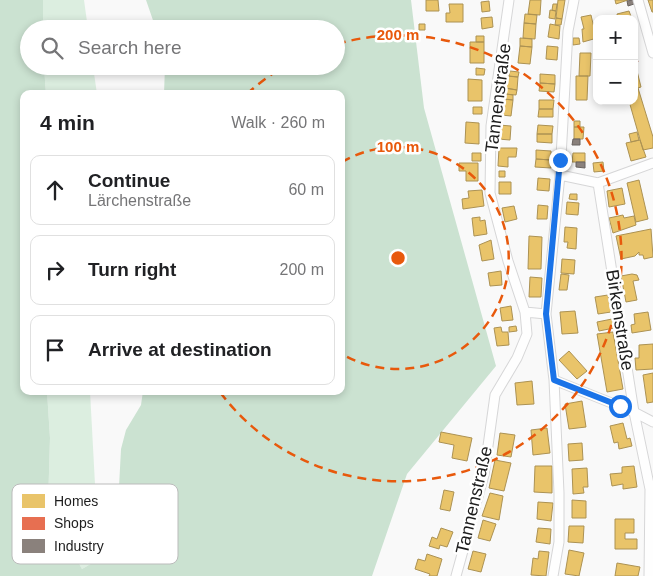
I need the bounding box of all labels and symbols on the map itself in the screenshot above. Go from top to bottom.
text: 200 m [377,26,419,43]
street label: Tannenstraße [481,42,515,154]
text: 100 m [377,138,419,155]
route end [549,149,572,172]
centre of rings [389,249,407,267]
street label: Birkenstraße [602,268,638,372]
route start [609,395,632,418]
street label: Tannenstraße [452,444,496,556]
legend [12,484,178,564]
text: Homes [54,493,98,509]
text: Shops [54,515,94,531]
text: Industry [54,538,104,554]

